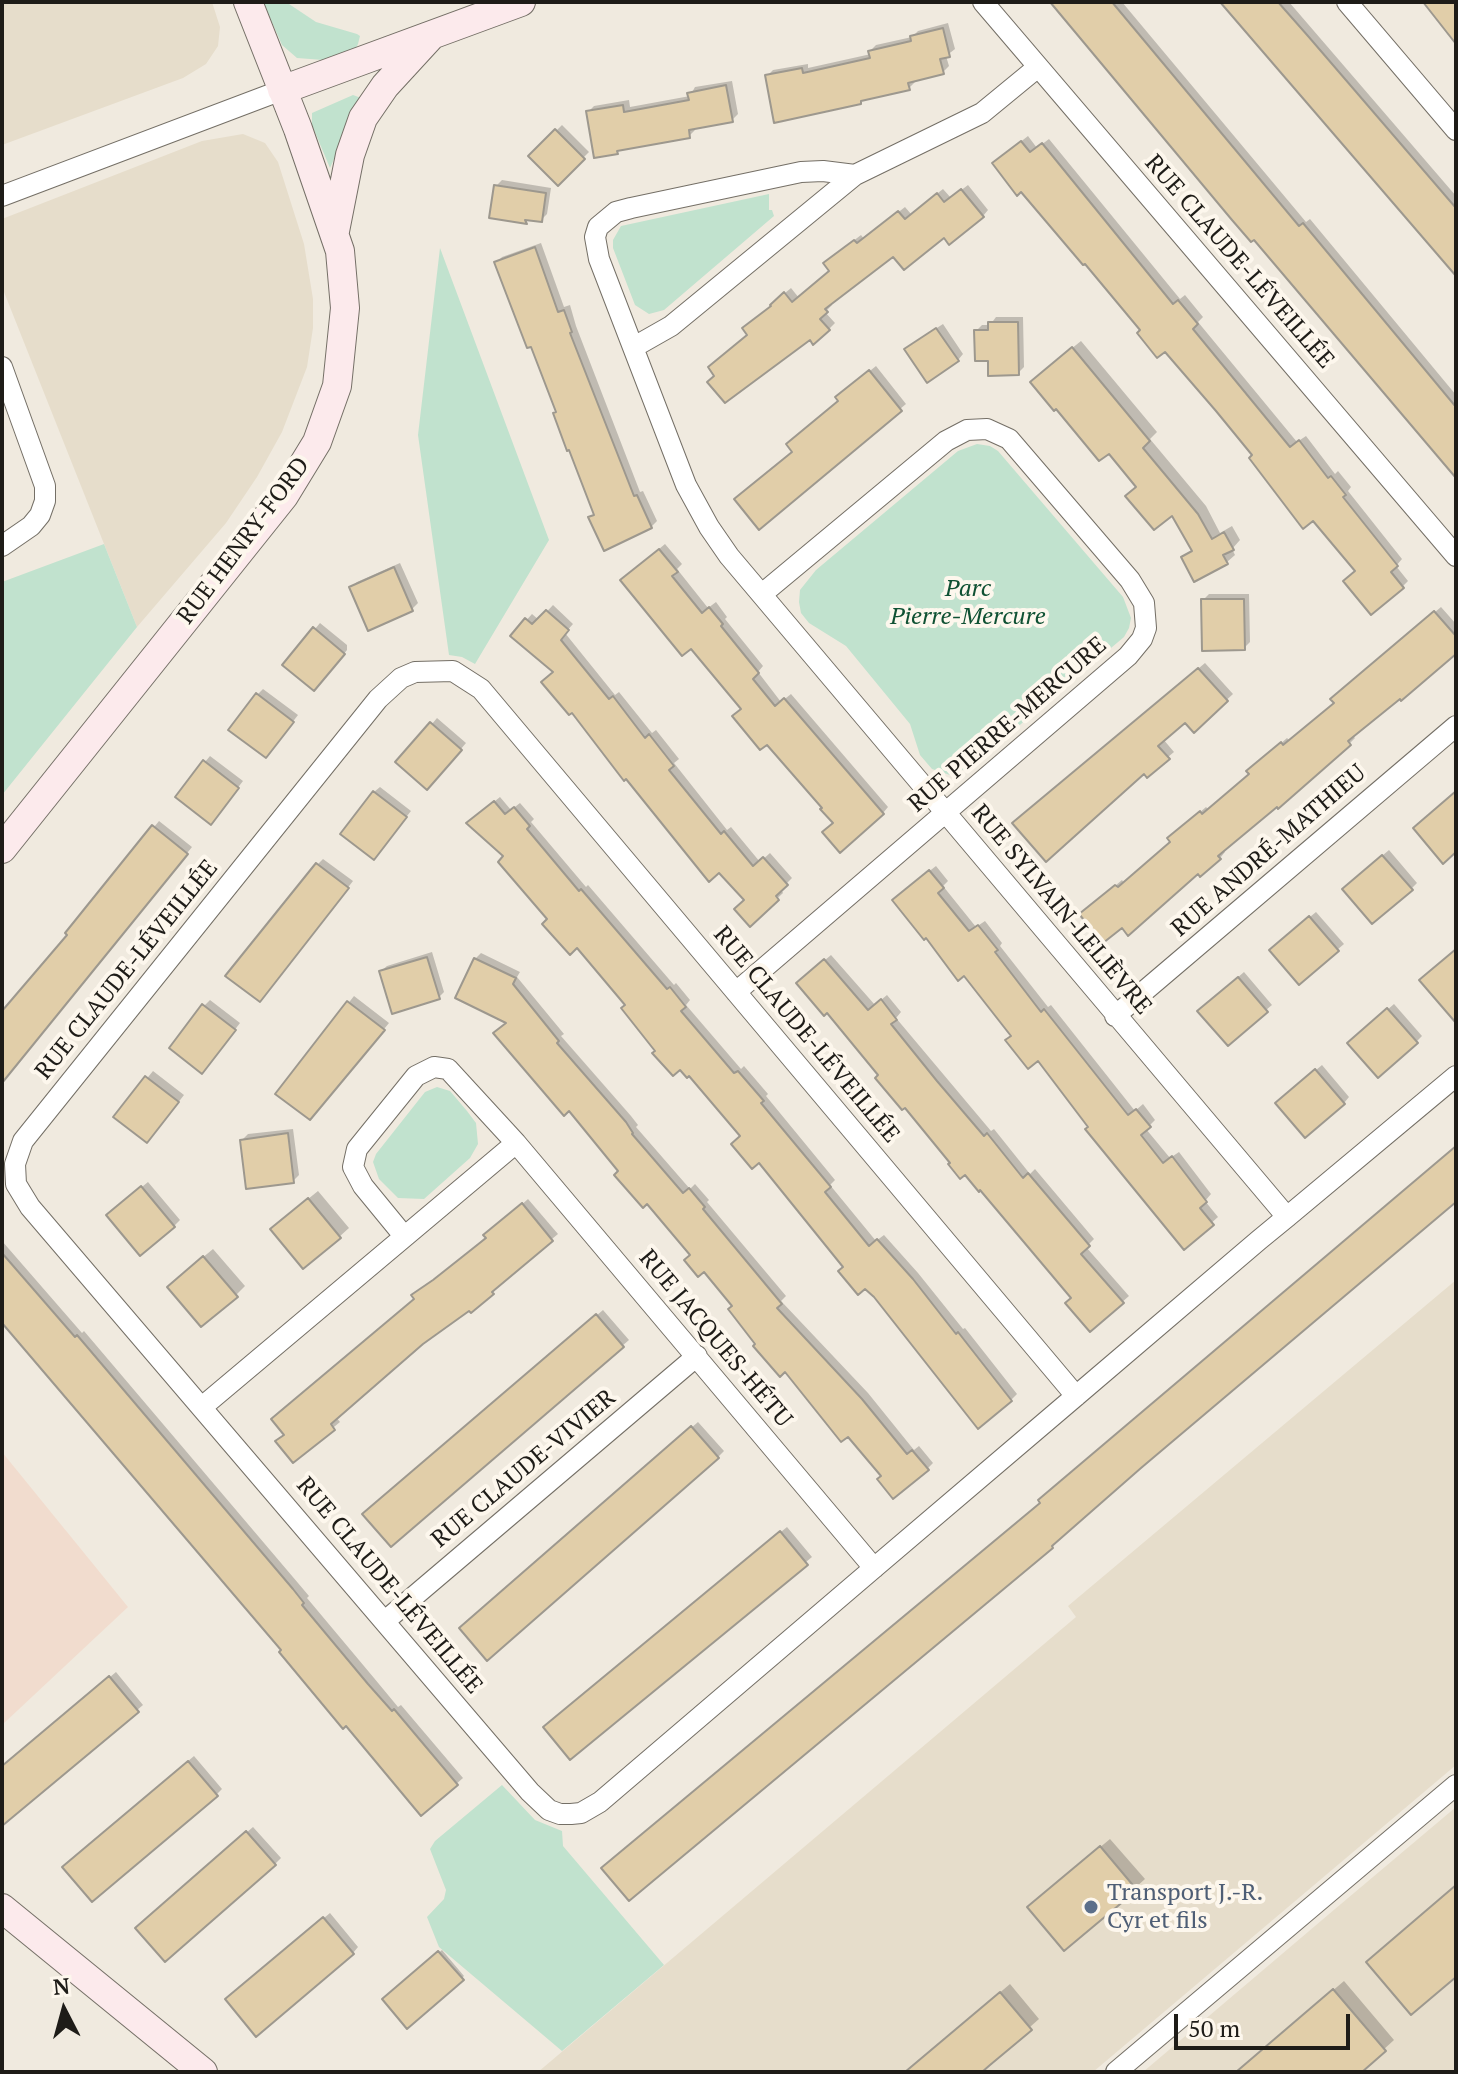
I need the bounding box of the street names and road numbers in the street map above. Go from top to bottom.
street label: RUE CLAUDE-LÉVEILLÉE [1138,149,1340,375]
street label: RUE HENRY-FORD [172,452,316,630]
street label: RUE PIERRE-MERCURE [903,631,1113,819]
street label: RUE ANDRÉ-MATHIEU [1166,759,1372,943]
street label: RUE SYLVAIN-LELIÈVRE [965,799,1157,1021]
street label: RUE CLAUDE-LÉVEILLÉE [30,855,224,1085]
street label: RUE CLAUDE-LÉVEILLÉE [707,921,905,1149]
street label: RUE JACQUES-HÉTU [632,1244,798,1434]
street label: RUE CLAUDE-VIVIER [426,1384,622,1554]
street label: RUE CLAUDE-LÉVEILLÉE [290,1472,488,1700]

